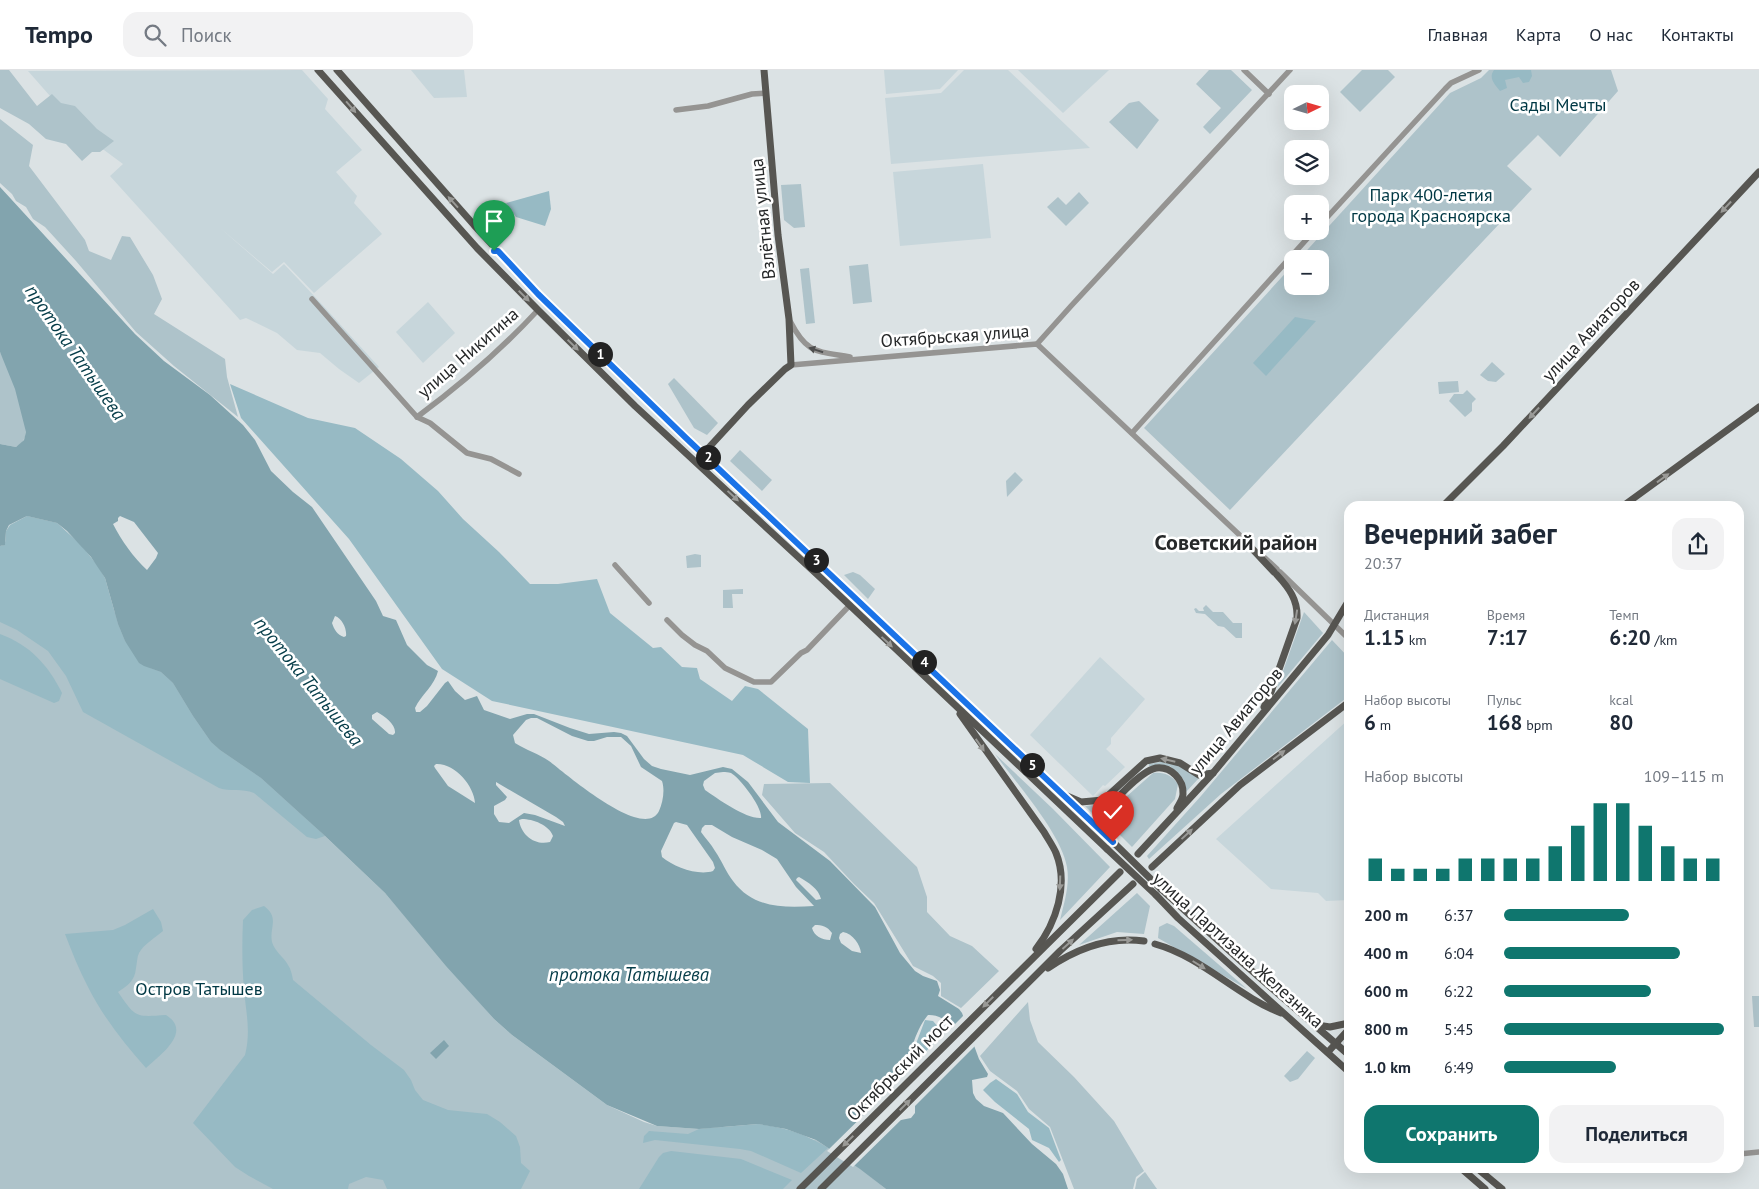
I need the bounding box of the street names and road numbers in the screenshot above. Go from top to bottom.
street label: Взлётная улица [745,157,780,281]
street label: улица Авиаторов [1537,273,1644,386]
street label: улица Никитина [412,302,523,403]
street label: Октябрьская улица [880,319,1030,352]
street label: улица Авиаторов [1184,662,1287,779]
street label: улица Партизана Железняка [1148,867,1329,1033]
street label: Октябрьский мост [841,1009,958,1126]

